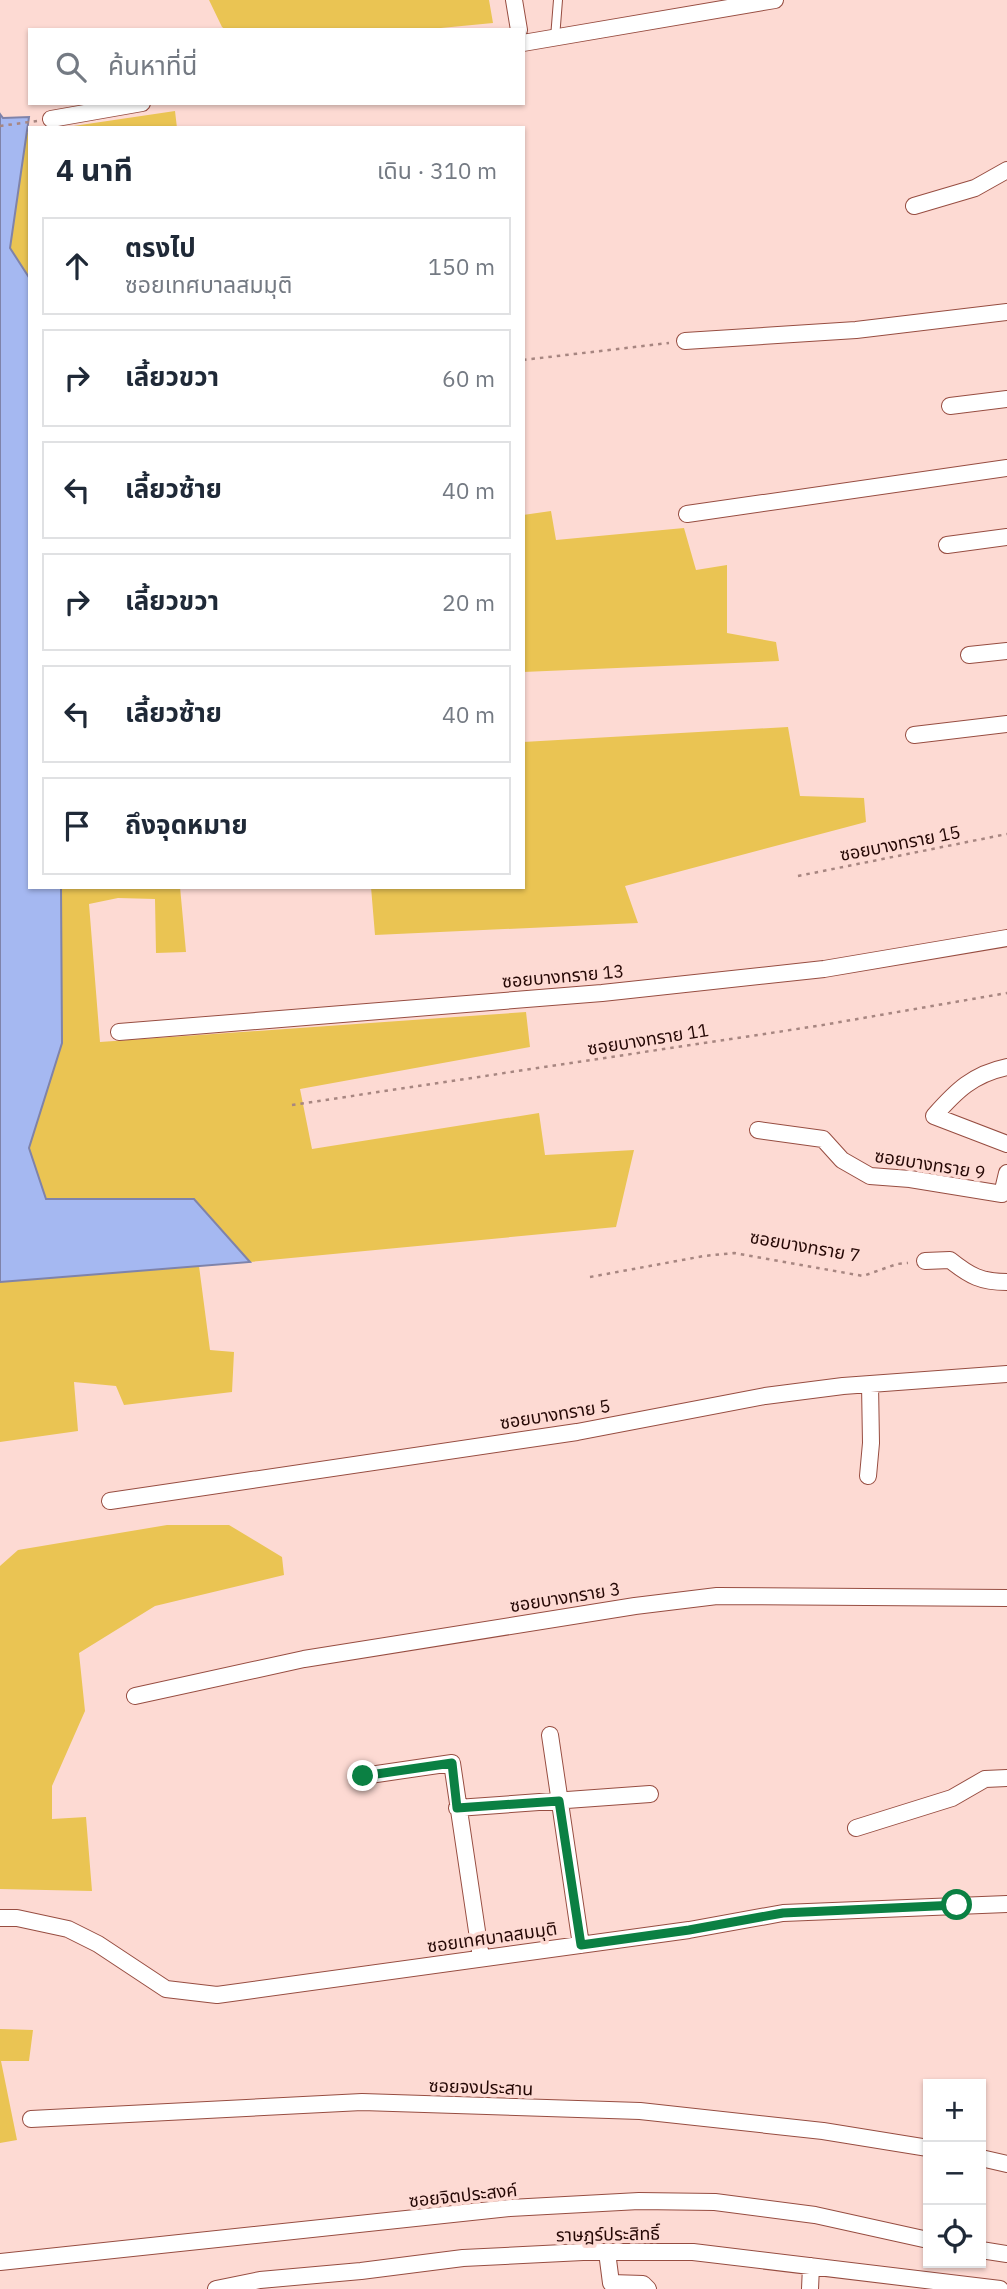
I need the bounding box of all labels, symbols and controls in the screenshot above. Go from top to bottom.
search box [28,28,525,105]
icon: search [52,48,90,86]
text: ค้นหาที่นี่ [108,48,198,82]
text: 4 นาที [56,150,133,189]
text: เดิน · 310 m [377,155,497,185]
text: ตรงไป [125,230,196,264]
icon: ahead [58,247,96,285]
text: 150 m [428,251,495,281]
text: ซอยเทศบาลสมมุติ [125,269,292,299]
icon: right [58,359,96,397]
text: เลี้ยวขวา [125,359,219,393]
text: 60 m [442,363,495,393]
icon: left [58,471,96,509]
text: เลี้ยวซ้าย [125,471,222,505]
text: 40 m [442,475,495,505]
icon: right [58,583,96,621]
text: เลี้ยวขวา [125,583,219,617]
text: 20 m [442,587,495,617]
icon: left [58,695,96,733]
text: เลี้ยวซ้าย [125,695,222,729]
text: 40 m [442,699,495,729]
icon: arrive [58,807,96,845]
text: ถึงจุดหมาย [125,807,248,841]
street label: ซอยบางทราย 15 [838,820,962,866]
street label: ซอยบางทราย 13 [501,959,625,993]
street label: ซอยบางทราย 11 [586,1018,710,1060]
street label: ซอยบางทราย 9 [873,1144,987,1184]
street label: ซอยบางทราย 7 [748,1225,862,1267]
street label: ซอยบางทราย 5 [498,1394,612,1434]
street label: ซอยบางทราย 3 [508,1577,622,1617]
route end [347,1760,378,1791]
route start [941,1889,972,1920]
street label: ซอยเทศบาลสมมุติ [426,1917,558,1957]
street label: ซอยจงประสาน [428,2074,534,2100]
map controls [923,2079,986,2268]
button: + [923,2079,986,2142]
button: − [923,2142,986,2205]
street label: ซอยจิตประสงค์ [408,2178,518,2212]
button: locate [923,2205,986,2268]
street label: ราษฎร์ประสิทธิ์ [556,2222,661,2246]

